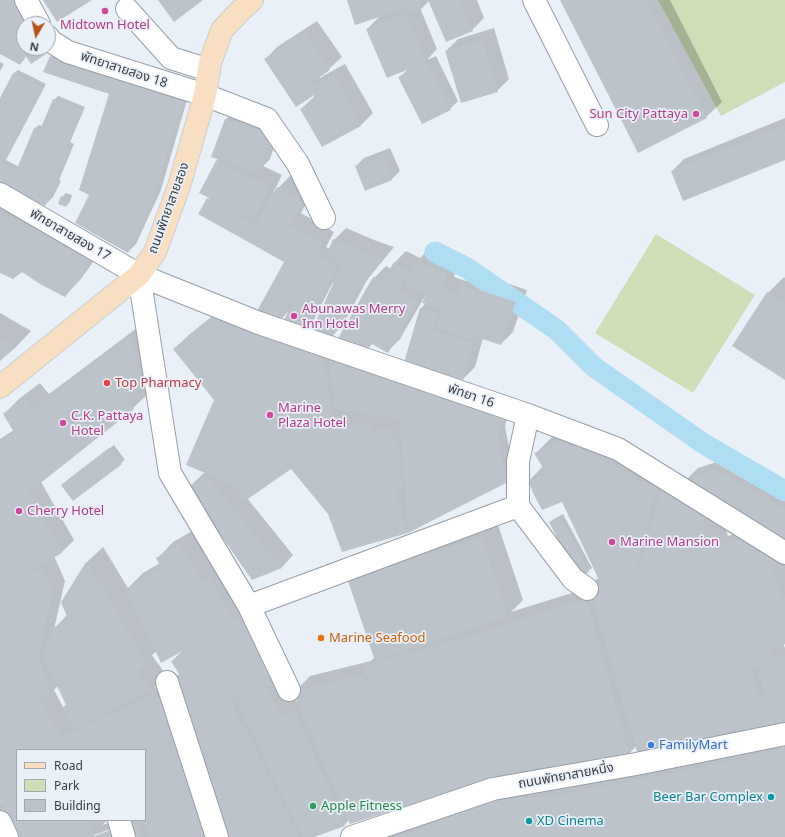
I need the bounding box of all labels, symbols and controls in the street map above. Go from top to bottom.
marker: Midtown Hotel [100,6,110,16]
north arrow [16,16,56,56]
place label: Midtown Hotel [60,17,150,33]
text: N [29,39,40,55]
street label: พัทยาสายสอง 18 [79,49,169,91]
place label: Sun City Pattaya [589,106,688,122]
marker: Sun City Pattaya [691,109,701,119]
street label: ถนนพัทยาสายสอง [145,160,193,256]
street label: พัทยาสายสอง 17 [27,206,113,264]
place label: Abunawas Merry Inn Hotel [302,301,405,332]
marker: Abunawas Merry Inn Hotel [289,311,299,321]
place label: Top Pharmacy [115,375,201,391]
marker: Top Pharmacy [102,378,112,388]
street label: พัทยา 16 [446,381,496,411]
place label: Marine Plaza Hotel [278,400,346,431]
place label: C.K. Pattaya Hotel [71,408,143,439]
marker: Marine Plaza Hotel [265,410,275,420]
marker: C.K. Pattaya Hotel [58,418,68,428]
place label: Cherry Hotel [27,503,104,519]
marker: Cherry Hotel [14,506,24,516]
place label: Marine Mansion [620,534,719,550]
marker: Marine Mansion [607,537,617,547]
place label: Marine Seafood [329,630,426,646]
marker: Marine Seafood [316,633,326,643]
place label: FamilyMart [659,737,728,753]
marker: FamilyMart [646,740,656,750]
legend [16,749,146,821]
text: Road [54,757,83,774]
street label: ถนนพัทยาสายหนึ่ง [517,760,615,792]
text: Park [54,777,79,794]
place label: Beer Bar Complex [653,789,763,805]
marker: Beer Bar Complex [766,792,776,802]
text: Building [54,797,101,814]
place label: Apple Fitness [321,798,402,814]
marker: Apple Fitness [308,801,318,811]
place label: XD Cinema [537,813,604,829]
marker: XD Cinema [524,816,534,826]

